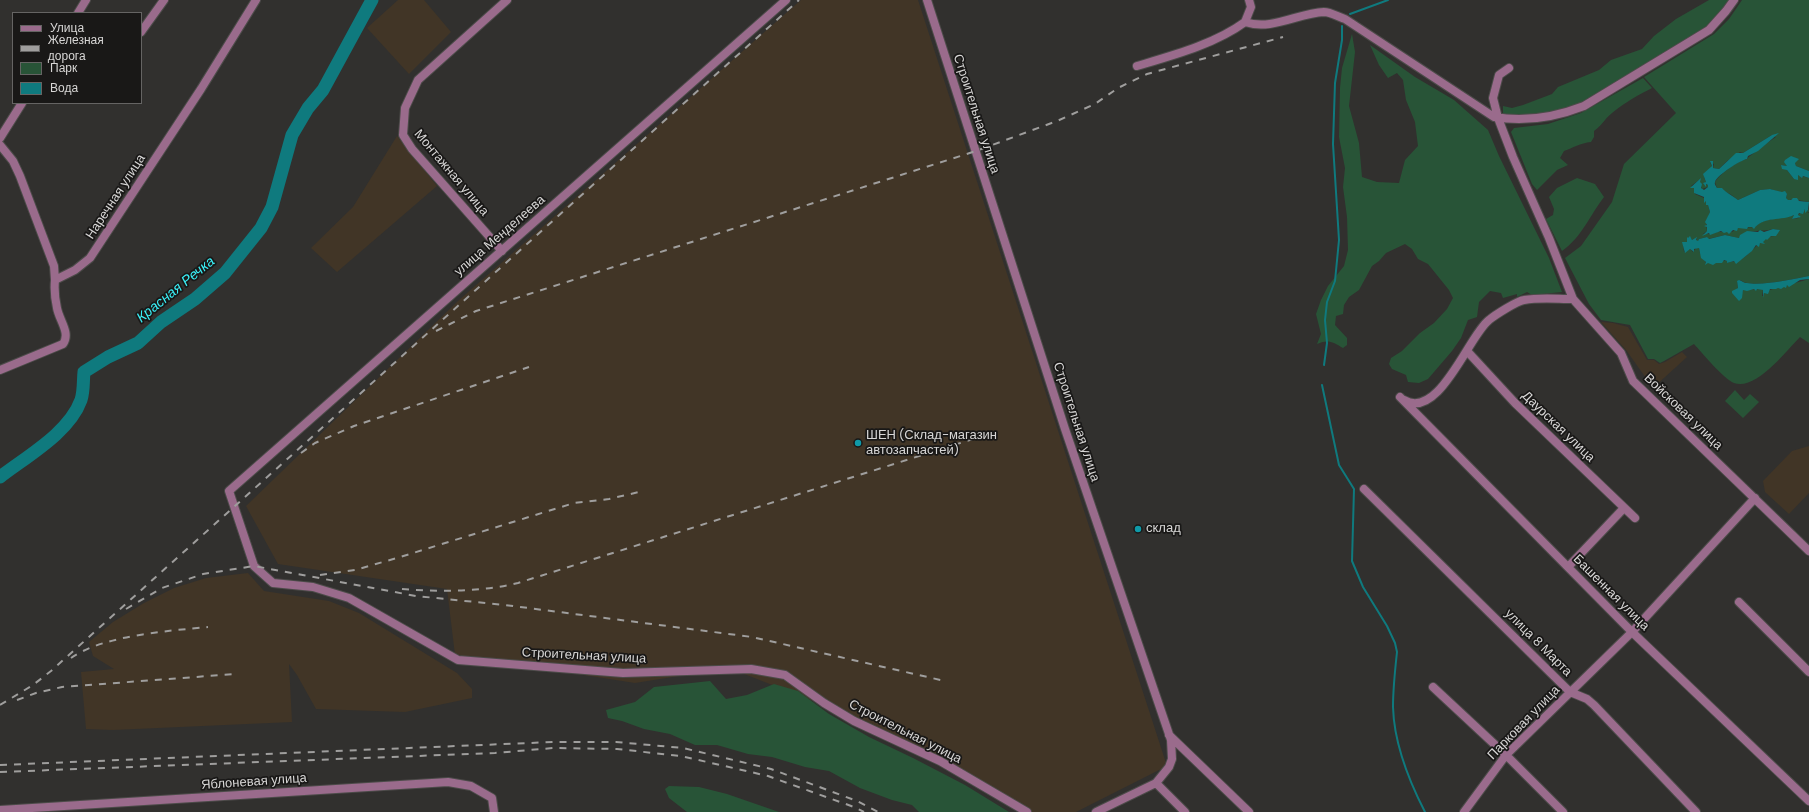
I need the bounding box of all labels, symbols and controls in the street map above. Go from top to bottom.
legend [12,12,142,104]
text: Улица [50,20,84,36]
text: Железная дорога [48,32,104,64]
street label: Строительная улица [949,52,1003,176]
text: Парк [50,60,77,76]
text: Вода [50,80,78,96]
street label: Монтажная улица [410,127,492,219]
street label: Наречная улица [83,152,149,242]
street label: улица Менделеева [451,192,549,280]
water label: Красная Речка [134,253,218,327]
street label: Строительная улица [1049,360,1103,484]
street label: Войсковая улица [1641,371,1725,453]
street label: Даурская улица [1518,388,1598,466]
place label: ШЕН (Склад-магазин автозапчастей) [866,428,997,459]
marker: ШЕН (Склад-магазин автозапчастей) [853,438,863,448]
place label: склад [1146,521,1181,537]
marker: склад [1133,524,1143,534]
street label: Башенная улица [1570,552,1652,634]
street label: улица 8 Марта [1501,606,1575,680]
street label: Строительная улица [521,645,647,667]
street label: Парковая улица [1485,683,1563,763]
street label: Строительная улица [846,697,964,767]
street label: Яблоневая улица [201,771,307,793]

